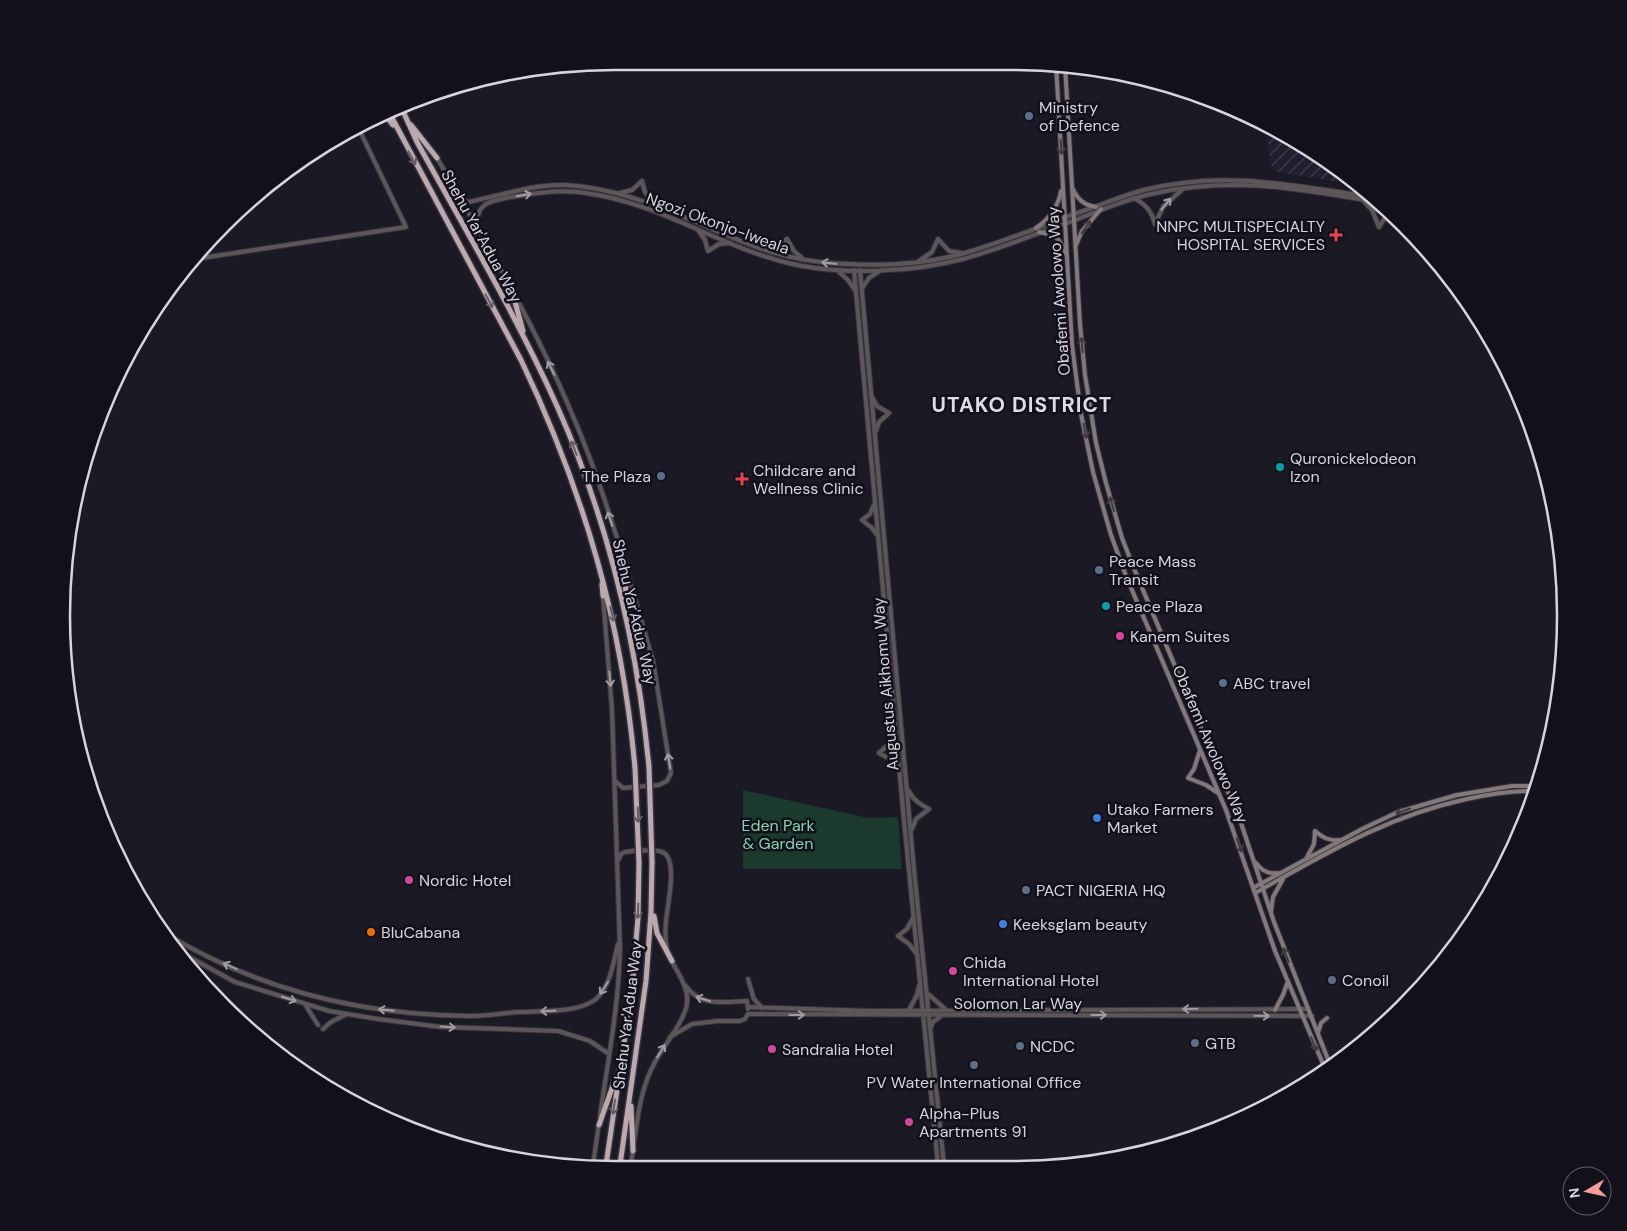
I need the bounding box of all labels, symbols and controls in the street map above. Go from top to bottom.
place label: Ministry of Defence [1039,97,1120,136]
marker: Ministry of Defence [1023,110,1035,122]
one-way arrow [1056,139,1065,155]
one-way arrow [407,150,417,165]
street label: Shehu Yar'Adua Way [436,166,527,307]
street label: Ngozi Okonjo-Iweala [643,188,792,259]
one-way arrow [516,190,532,200]
one-way arrow [1161,197,1172,210]
street label: Obafemi Awolowo Way [1042,206,1075,376]
place label: NNPC MULTISPECIALTY HOSPITAL SERVICES [1156,216,1325,255]
one-way arrow [1081,220,1091,234]
marker: NNPC MULTISPECIALTY HOSPITAL SERVICES [1329,228,1343,242]
one-way arrow [821,258,837,268]
one-way arrow [484,293,494,308]
one-way arrow [1077,337,1086,353]
one-way arrow [546,360,556,375]
district label: UTAKO DISTRICT [932,391,1112,419]
one-way arrow [1080,423,1090,439]
one-way arrow [569,441,578,456]
place label: Quronickelodeon Izon [1290,448,1416,487]
place label: Childcare and Wellness Clinic [753,460,864,499]
marker: Quronickelodeon Izon [1274,461,1286,473]
place label: The Plaza [582,466,651,487]
marker: The Plaza [655,470,667,482]
marker: Childcare and Wellness Clinic [735,472,749,486]
one-way arrow [1106,496,1116,512]
one-way arrow [605,511,615,527]
street label: Shehu Yar'Adua Way [608,537,662,687]
place label: Peace Mass Transit [1109,551,1196,590]
marker: Peace Mass Transit [1093,564,1105,576]
street label: Augustus Aikhomu Way [867,596,904,772]
place label: Peace Plaza [1116,596,1203,617]
marker: Peace Plaza [1100,600,1112,612]
one-way arrow [608,605,617,621]
place label: Kanem Suites [1130,626,1230,647]
marker: Kanem Suites [1114,630,1126,642]
street label: Obafemi Awolowo Way [1168,662,1253,826]
one-way arrow [605,671,615,687]
place label: ABC travel [1233,673,1310,694]
marker: ABC travel [1217,677,1229,689]
one-way arrow [663,754,673,770]
place label: Utako Farmers Market [1107,799,1214,838]
one-way arrow [1395,806,1411,816]
one-way arrow [634,807,643,823]
marker: Utako Farmers Market [1091,812,1103,824]
park label: Eden Park & Garden [741,815,815,854]
one-way arrow [1235,836,1244,852]
place label: Nordic Hotel [419,870,511,891]
marker: Nordic Hotel [403,874,415,886]
place label: PACT NIGERIA HQ [1036,880,1166,901]
marker: PACT NIGERIA HQ [1020,884,1032,896]
one-way arrow [633,903,642,919]
place label: Keeksglam beauty [1013,914,1148,935]
marker: Keeksglam beauty [997,918,1009,930]
place label: BluCabana [381,922,460,943]
marker: BluCabana [365,926,377,938]
street label: Shehu Yar'Adua Way [608,940,647,1090]
one-way arrow [1281,948,1291,963]
place label: Chida International Hotel [963,952,1099,991]
one-way arrow [223,961,238,971]
marker: Chida International Hotel [947,965,959,977]
place label: Conoil [1342,970,1389,991]
marker: Conoil [1326,974,1338,986]
one-way arrow [599,980,609,994]
one-way arrow [695,993,711,1003]
street label: Solomon Lar Way [954,993,1082,1014]
one-way arrow [280,995,296,1005]
one-way arrow [1182,1004,1198,1014]
one-way arrow [378,1005,394,1015]
one-way arrow [540,1006,556,1016]
one-way arrow [788,1010,804,1020]
one-way arrow [1090,1010,1107,1020]
one-way arrow [1253,1011,1269,1021]
one-way arrow [440,1022,456,1032]
place label: GTB [1205,1033,1236,1054]
place label: NCDC [1030,1036,1075,1057]
one-way arrow [1310,1036,1320,1051]
marker: GTB [1189,1037,1201,1049]
place label: Sandralia Hotel [782,1039,893,1060]
marker: NCDC [1014,1040,1026,1052]
marker: Sandralia Hotel [766,1043,778,1055]
one-way arrow [656,1045,666,1059]
marker: PV Water International Office [968,1059,980,1071]
place label: PV Water International Office [867,1072,1081,1093]
one-way arrow [609,1099,619,1115]
place label: Alpha-Plus Apartments 91 [919,1103,1026,1142]
marker: Alpha-Plus Apartments 91 [903,1116,915,1128]
north arrow [1562,1166,1612,1216]
text: N [1564,1187,1584,1199]

